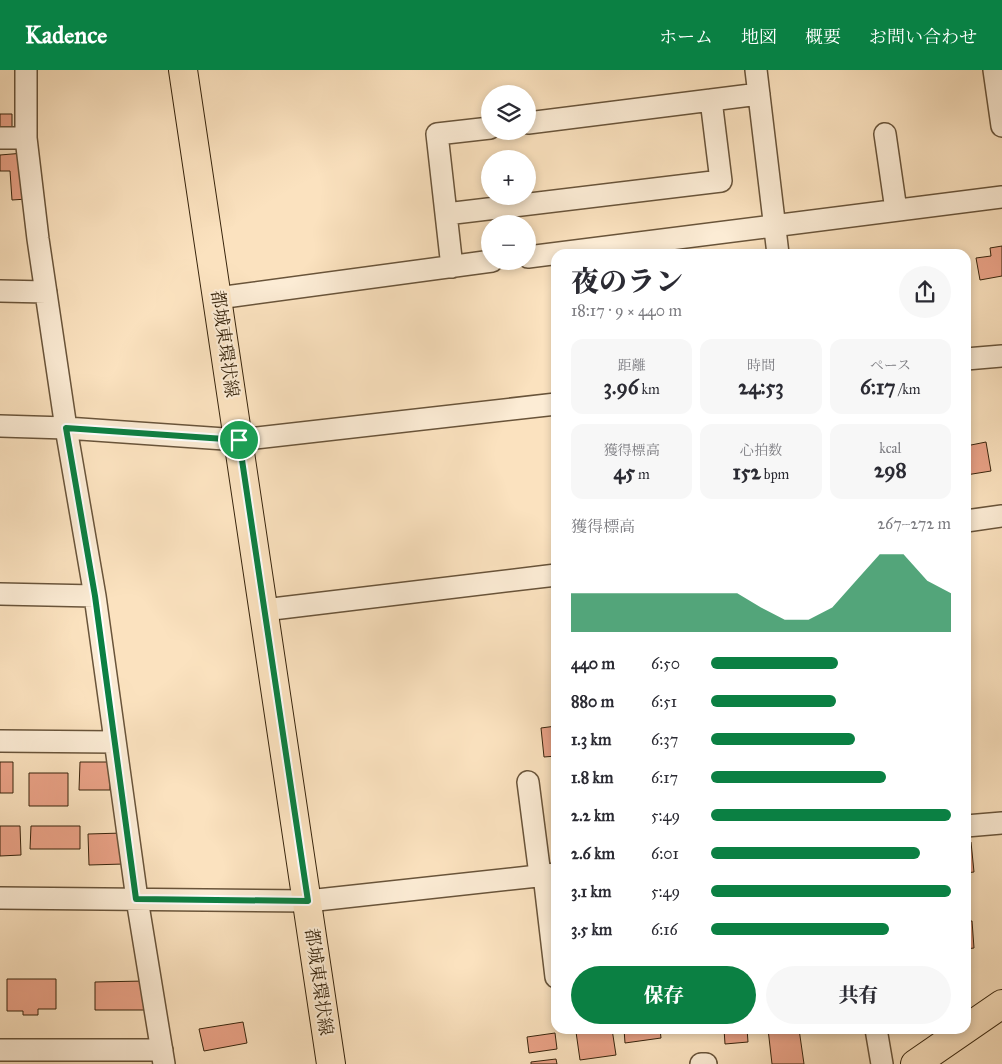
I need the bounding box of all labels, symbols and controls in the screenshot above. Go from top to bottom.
text: Kadence [25,20,107,50]
text: ホーム [659,26,713,48]
text: 地図 [741,26,777,48]
text: 概要 [805,26,841,48]
text: お問い合わせ [869,26,977,48]
map controls [481,85,536,270]
button: layers [481,85,536,140]
button: + [481,150,536,205]
button: − [481,215,536,270]
text: 夜のラン [571,264,683,299]
button: share [899,266,951,318]
street label: 都城東環状線 [207,289,243,399]
text: 18:17 · 9 × 440 m [571,301,682,320]
text: 距離 [618,357,646,374]
text: 時間 [747,357,775,374]
text: ペース [870,357,911,374]
text: 3.96 [604,374,638,400]
text: 24:53 [738,374,784,400]
text: 6:17 [860,374,896,400]
text: km [638,381,660,398]
text: /km [896,381,921,398]
pin [218,419,260,461]
icon: arrive [225,426,253,454]
text: kcal [879,440,901,457]
text: 獲得標高 [604,442,660,459]
text: 心拍数 [740,442,782,459]
text: 298 [874,457,907,483]
text: 45 [614,459,635,485]
text: 152 [733,459,761,485]
text: m [635,466,650,483]
text: bpm [761,466,789,483]
text: 267–272 m [877,514,951,533]
text: 獲得標高 [571,517,635,536]
text: 440 m [571,654,615,673]
text: 6:50 [651,654,680,673]
text: 880 m [571,692,614,711]
text: 6:51 [651,692,677,711]
text: 1.3 km [571,730,611,749]
text: 6:37 [651,730,678,749]
text: 1.8 km [571,768,613,787]
text: 6:17 [651,768,678,787]
text: 2.2 km [571,806,615,825]
text: 5:49 [651,806,680,825]
text: 2.6 km [571,844,615,863]
text: 6:01 [651,844,679,863]
text: 3.1 km [571,882,611,901]
text: 5:49 [651,882,680,901]
text: 3.5 km [571,920,612,939]
text: 6:16 [651,920,678,939]
street label: 都城東環状線 [301,927,337,1037]
button: 保存 [571,966,756,1024]
button: 共有 [766,966,951,1024]

